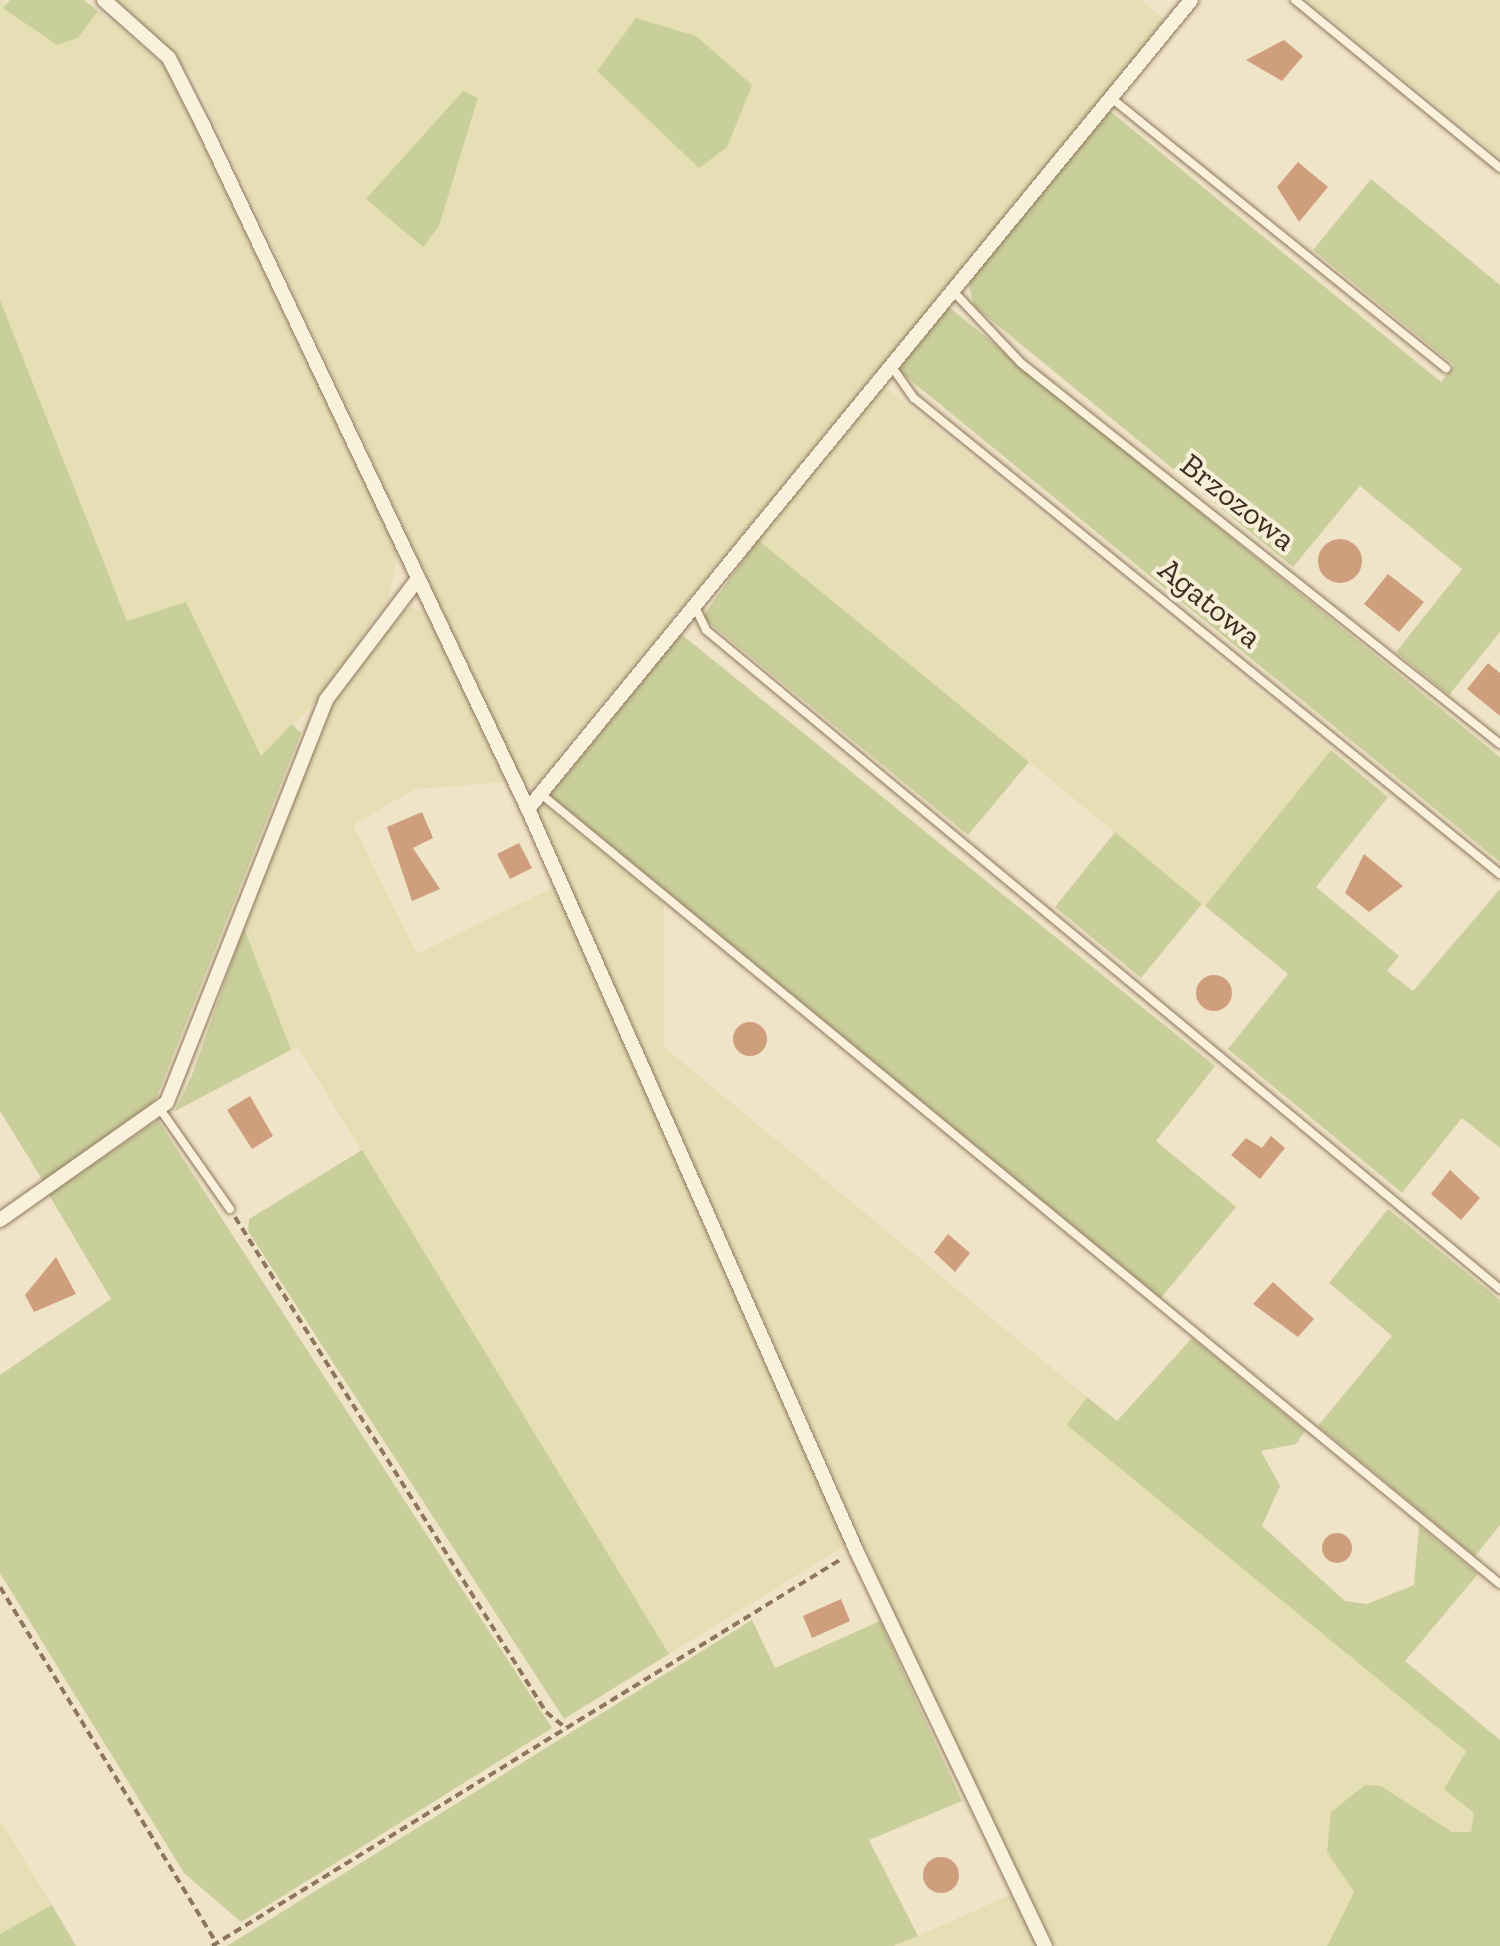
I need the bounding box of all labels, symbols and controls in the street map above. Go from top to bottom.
street label: Brzozowa [1173,445,1303,559]
street label: Agatowa [1151,550,1269,656]

